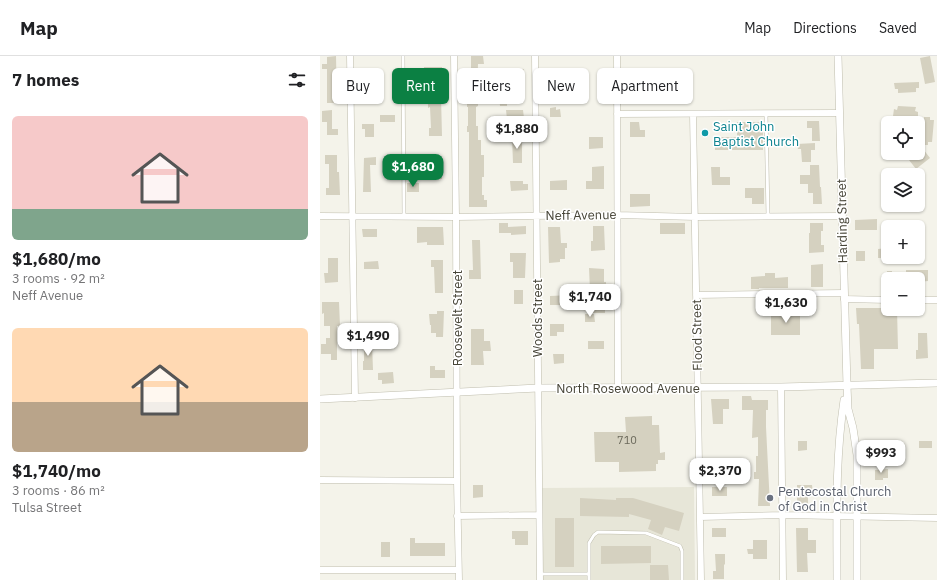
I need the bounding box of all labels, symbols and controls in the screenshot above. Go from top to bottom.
text: Map [20,16,58,40]
text: Map [744,19,771,37]
text: Directions [793,19,857,37]
text: Saved [879,19,917,37]
chip: Buy [332,68,384,104]
chip: Rent [392,68,449,104]
chip: Filters [457,68,525,104]
chip: New [533,68,589,104]
chip: Apartment [597,68,693,104]
text: 7 homes [12,69,79,91]
icon: filters [286,69,308,91]
pin: $1,880 [484,116,550,150]
map controls [881,116,925,316]
button: locate [881,116,925,160]
place label: Saint John Baptist Church [713,118,799,150]
text: $1,880 [495,120,539,137]
marker: Saint John Baptist Church [700,128,710,138]
icon: home [124,142,196,214]
pin: $1,680 [380,154,446,188]
text: $1,680 [391,158,435,175]
button: layers [881,168,925,212]
street label: Harding Street [833,179,851,263]
street label: Neff Avenue [545,206,617,224]
button: + [881,220,925,264]
text: $1,680/mo [12,248,101,270]
text: 3 rooms · 92 m² [12,270,105,287]
street label: Roosevelt Street [449,270,466,366]
button: − [881,272,925,316]
street label: Woods Street [529,279,546,357]
pin: $1,740 [557,284,623,318]
text: Neff Avenue [12,287,83,304]
text: $1,740 [568,288,612,305]
pin: $1,630 [753,290,819,324]
text: $1,630 [764,294,808,311]
street label: Flood Street [688,299,706,371]
pin: $1,490 [335,323,401,357]
text: $1,490 [346,327,390,344]
icon: home [124,354,196,426]
street label: North Rosewood Avenue [556,380,700,397]
house number: 710 [617,433,637,447]
pin: $993 [857,440,905,474]
text: $993 [865,444,897,461]
pin: $2,370 [687,458,753,492]
text: $1,740/mo [12,460,101,482]
text: $2,370 [698,462,742,479]
text: 3 rooms · 86 m² [12,482,105,499]
place label: Pentecostal Church of God in Christ [778,483,891,515]
marker: Pentecostal Church of God in Christ [765,493,775,503]
text: Tulsa Street [12,499,82,516]

